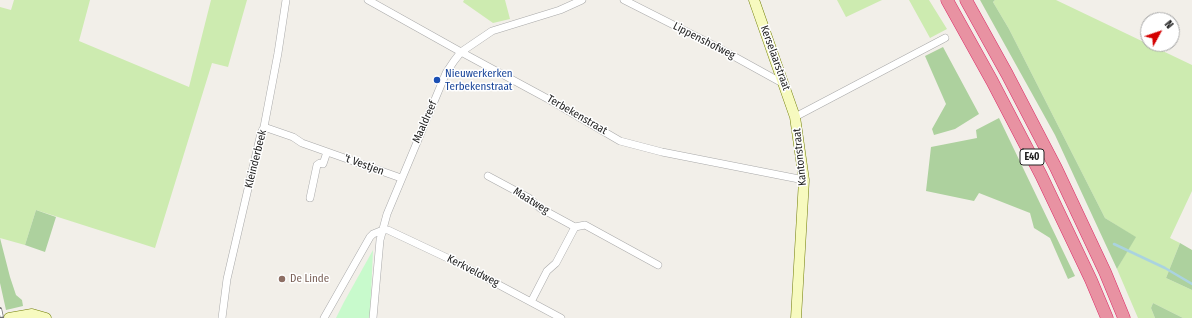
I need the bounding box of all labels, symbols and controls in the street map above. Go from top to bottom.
north arrow [1140,12,1180,52]
text: N [1162,18,1176,31]
street label: Lippenshofweg [671,20,737,62]
street label: Kerselaarstraat [757,24,793,92]
place label: Nieuwerkerken Terbekenstraat [445,67,513,93]
marker: Nieuwerkerken Terbekenstraat [432,75,442,85]
street label: Terbekenstraat [545,92,609,138]
street label: Maaldreef [410,99,440,145]
street label: Kantonstraat [790,127,810,187]
street label: Kleinderbeek [242,128,270,190]
road number: E40 [1020,149,1044,165]
street label: 't Vestjen [342,152,386,178]
street label: Maatweg [511,185,551,217]
street label: Kerkveldweg [445,252,501,290]
place label: De Linde [290,272,329,286]
marker: De Linde [277,274,287,284]

